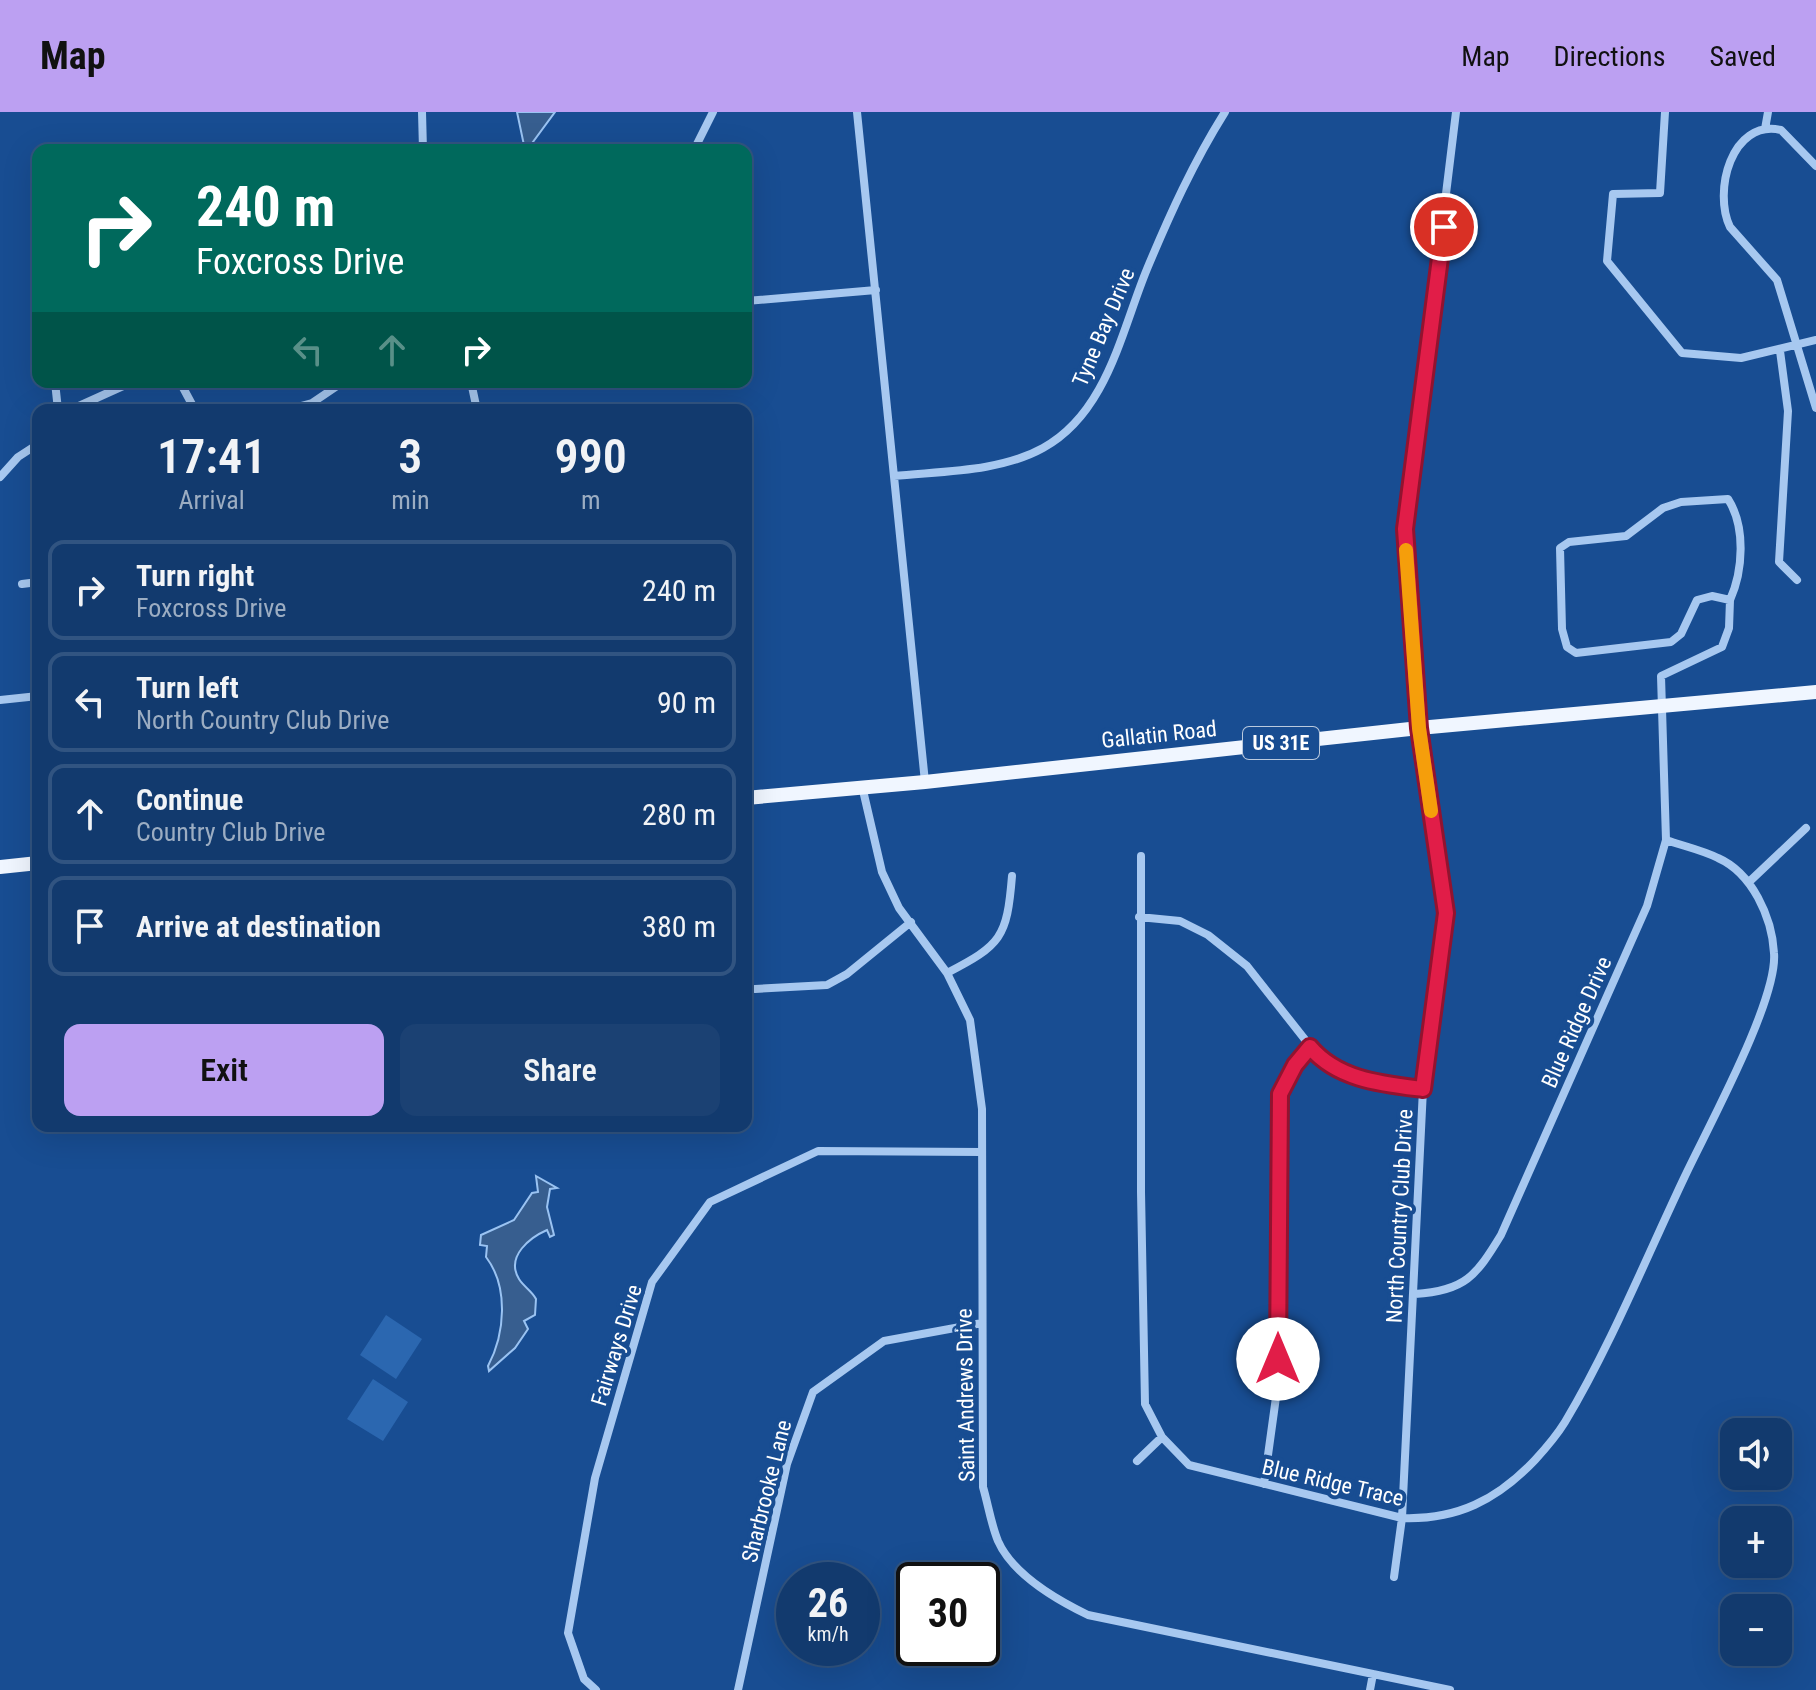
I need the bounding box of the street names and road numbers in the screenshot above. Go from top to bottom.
street label: Tyne Bay Drive [1067,264,1140,390]
street label: Gallatin Road [1100,716,1218,753]
road number: US 31E [1243,727,1319,759]
street label: Blue Ridge Drive [1536,953,1617,1092]
street label: North Country Club Drive [1381,1108,1418,1324]
street label: Fairways Drive [586,1281,647,1409]
street label: Saint Andrews Drive [951,1308,980,1482]
street label: Sharbrooke Lane [737,1417,796,1565]
street label: Blue Ridge Trace [1260,1454,1406,1511]

